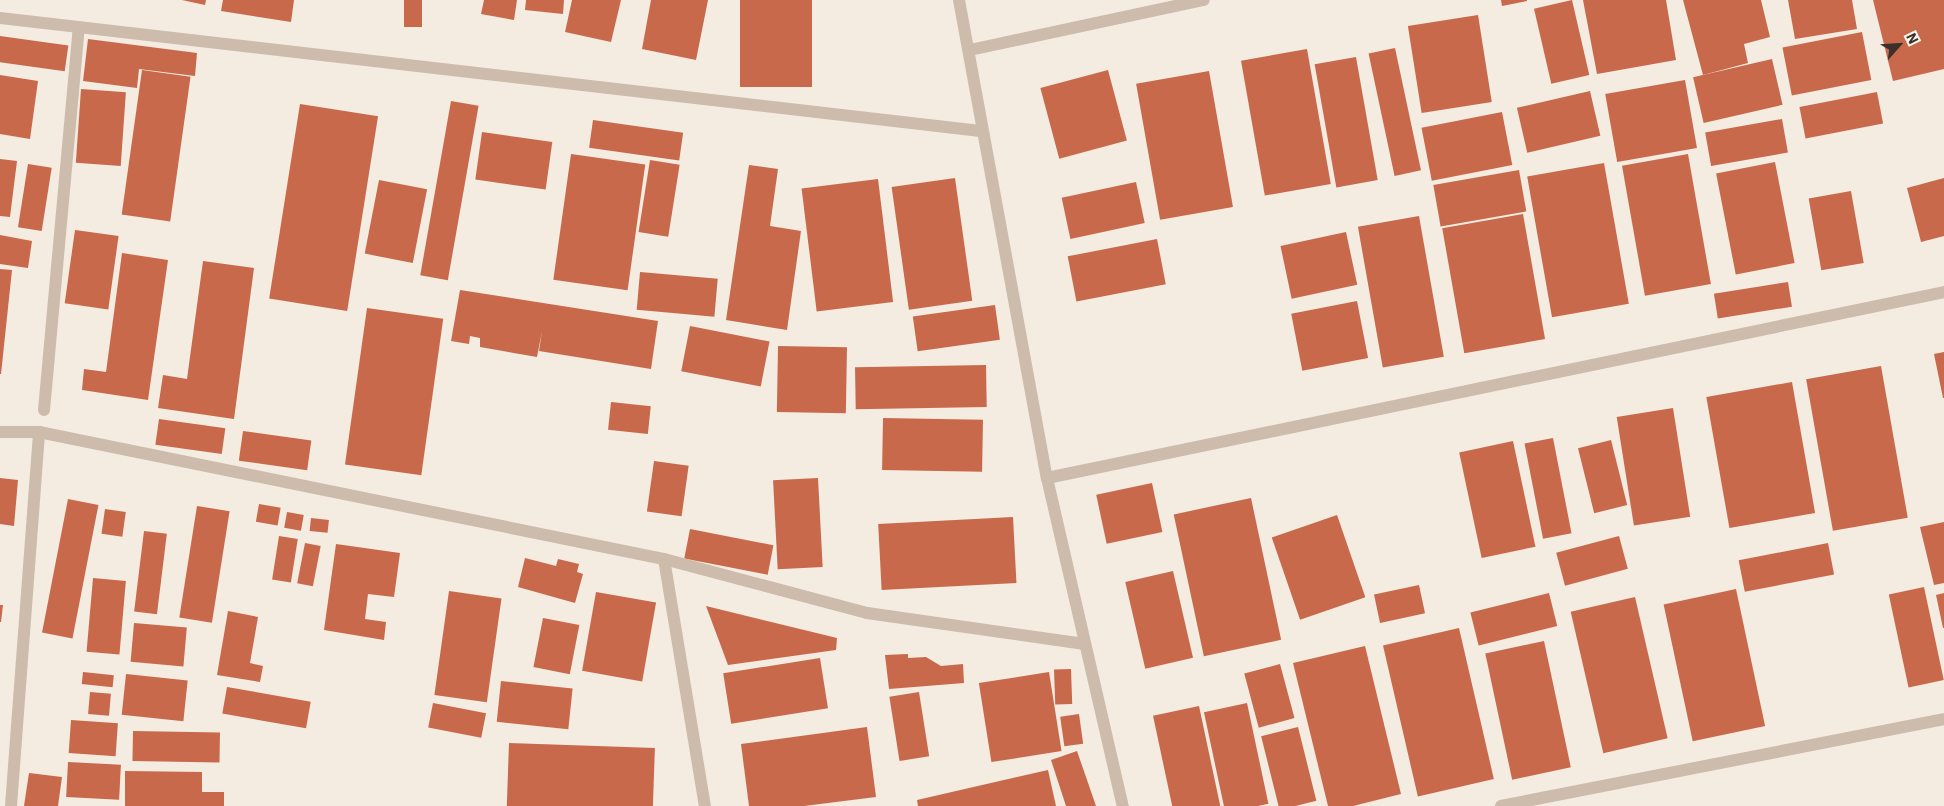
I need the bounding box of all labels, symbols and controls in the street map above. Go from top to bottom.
north arrow [1874,20,1924,70]
text: N [1902,30,1923,47]

